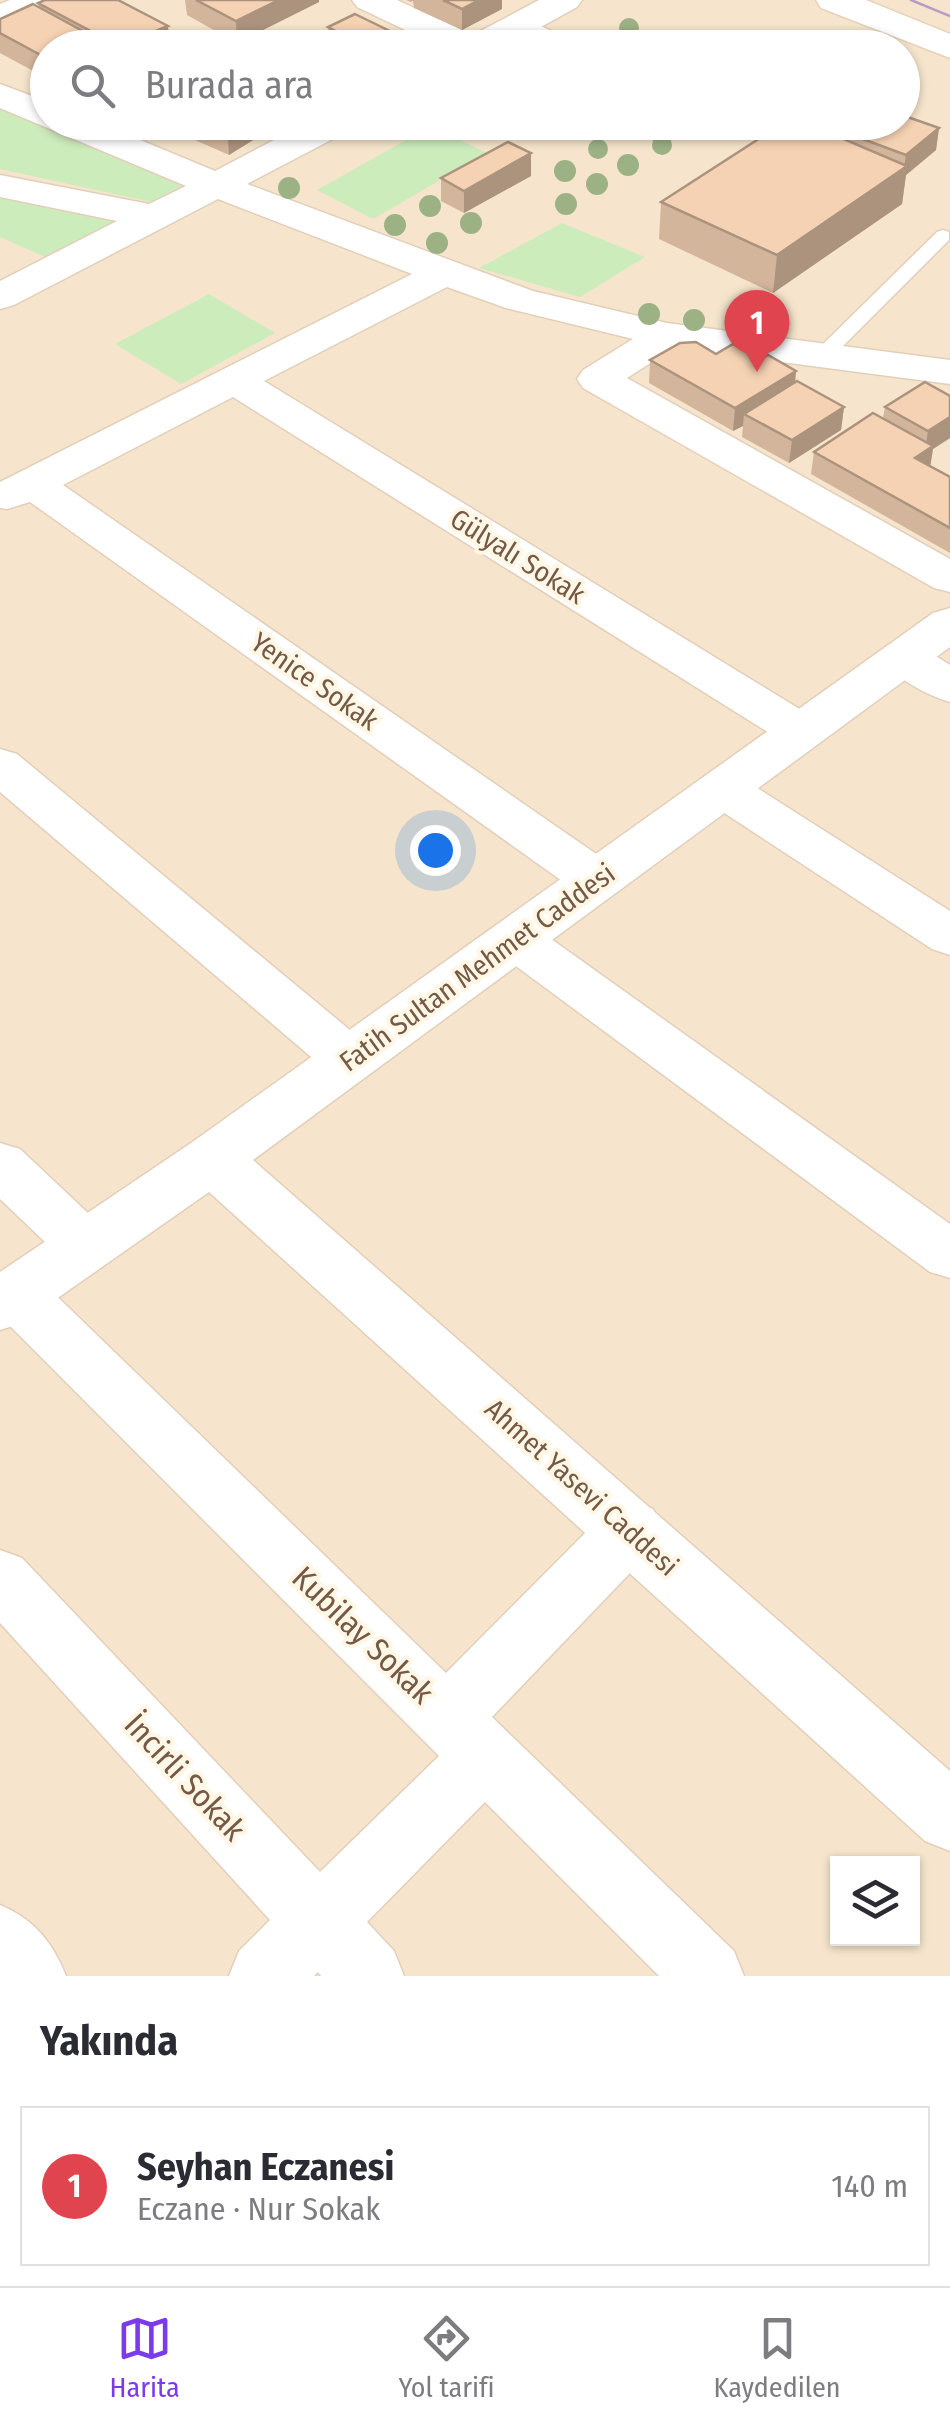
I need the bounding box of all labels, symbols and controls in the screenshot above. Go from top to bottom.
search box [30,30,920,140]
icon: search [65,58,120,113]
text: Burada ara [145,62,314,108]
pin: 1 [724,290,790,372]
street label: Gülyalı Sokak [444,502,592,611]
street label: Yenice Sokak [245,625,385,738]
your location [410,825,461,876]
street label: Fatih Sultan Mehmet Caddesi [333,857,621,1078]
street label: Ahmet Yasevi Caddesi [478,1392,685,1583]
street label: Kubilay Sokak [285,1558,442,1712]
street label: İncirli Sokak [117,1706,253,1849]
map controls [830,1856,920,1946]
button: layers [830,1856,920,1946]
text: Yakında [40,2016,178,2066]
text: Seyhan Eczanesi [137,2144,394,2190]
text: 1 [68,2167,81,2205]
text: 140 m [831,2167,908,2205]
text: Eczane · Nur Sokak [137,2190,380,2228]
tab: Harita [109,2311,180,2404]
tab: Yol tarifi [399,2311,495,2404]
tab: Kaydedilen [714,2311,841,2404]

